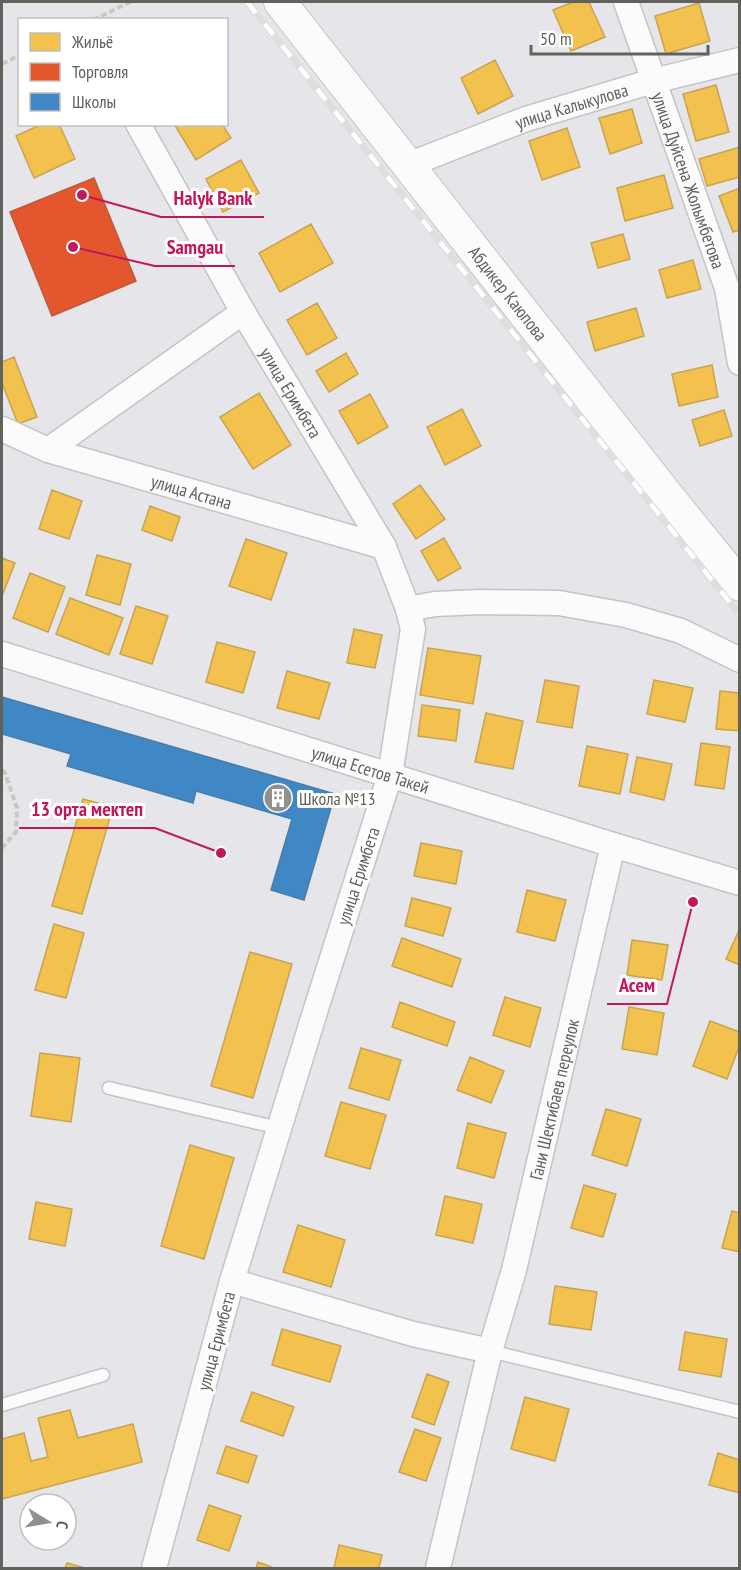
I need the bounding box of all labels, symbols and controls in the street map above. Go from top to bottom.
legend [18,18,228,126]
scale bar [531,18,708,56]
text: 50 m [540,27,572,50]
text: Жильё [71,30,113,53]
text: Торговля [72,60,128,83]
street label: улица Калыкулова [511,78,631,134]
street label: улица Дуйсена Жолымбетова [647,89,731,271]
text: Школы [72,90,116,113]
callout: Halyk Bank [161,179,264,217]
text: Halyk Bank [174,185,253,211]
callout: Samgau [155,228,235,266]
text: Samgau [167,234,223,260]
street label: Абдикер Каюпова [464,241,553,345]
street label: улица Еримбета [255,343,327,442]
street label: улица Астана [149,469,235,514]
street label: улица Есетов Такей [309,740,432,798]
building icon: Школа №13 [262,782,294,814]
place label: Школа №13 [299,787,376,810]
callout: 13 орта мектеп [19,790,155,828]
text: 13 орта мектеп [31,796,143,822]
street label: улица Еримбета [331,824,385,928]
callout: Асем [607,966,667,1004]
text: Асем [618,972,655,998]
street label: Гани Шектибаев переулок [524,1016,584,1182]
street label: улица Еримбета [192,1289,240,1393]
north arrow [18,1492,78,1552]
text: С [52,1519,73,1531]

